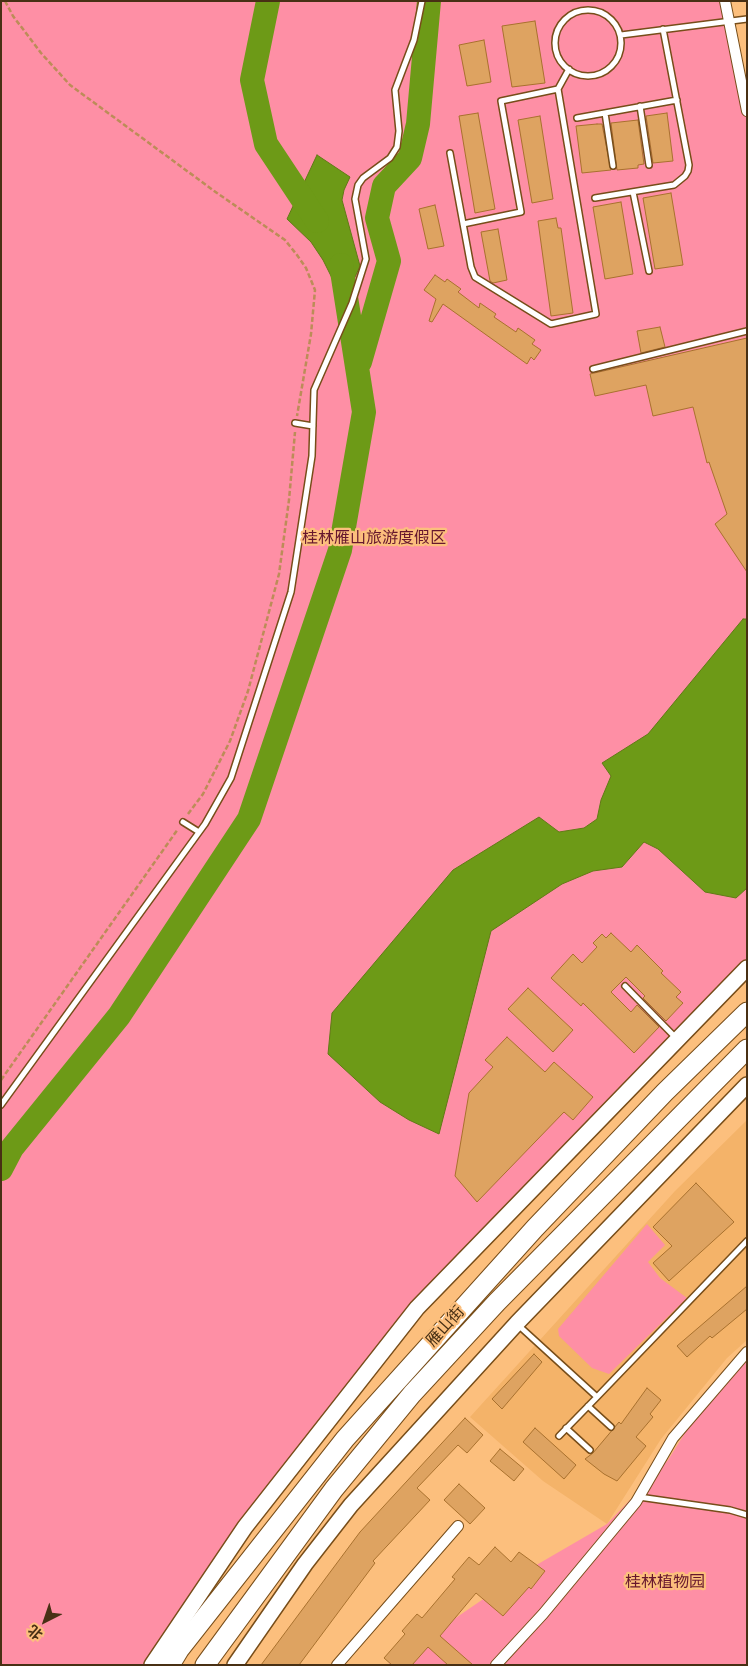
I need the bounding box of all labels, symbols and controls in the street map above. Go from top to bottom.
park label: 桂林雁山旅游度假区 [302,529,446,549]
street label: 雁山街 [423,1303,469,1351]
park label: 桂林植物园 [625,1573,705,1593]
north arrow [20,1596,70,1646]
text: 北 [25,1622,46,1643]

